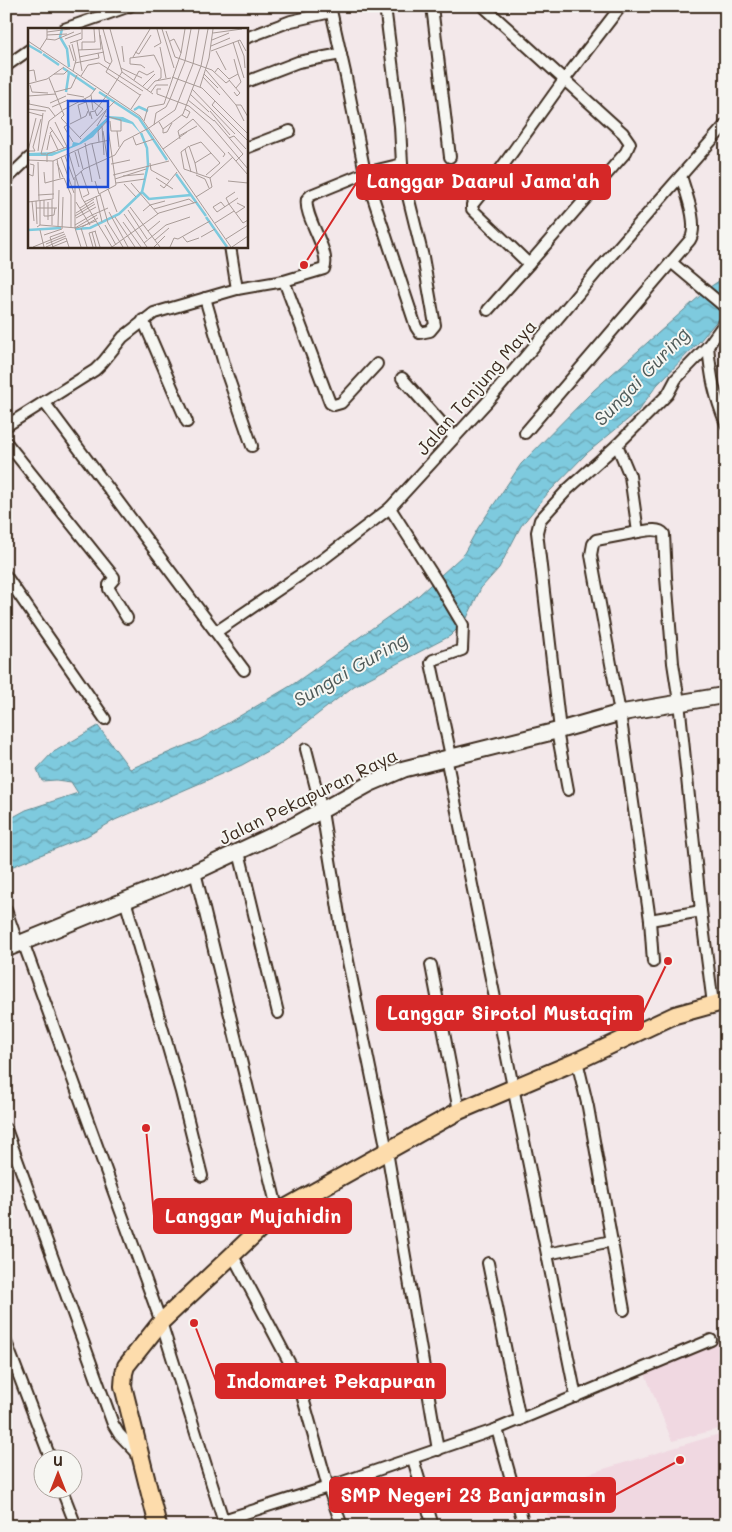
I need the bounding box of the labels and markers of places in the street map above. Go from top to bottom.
callout: Langgar Daarul Jama'ah [357,165,610,199]
callout: Langgar Sirotol Mustaqim [377,996,643,1030]
callout: Langgar Mujahidin [154,1199,351,1233]
callout: Indomaret Pekapuran [216,1364,445,1398]
callout: SMP Negeri 23 Banjarmasin [330,1478,615,1512]

